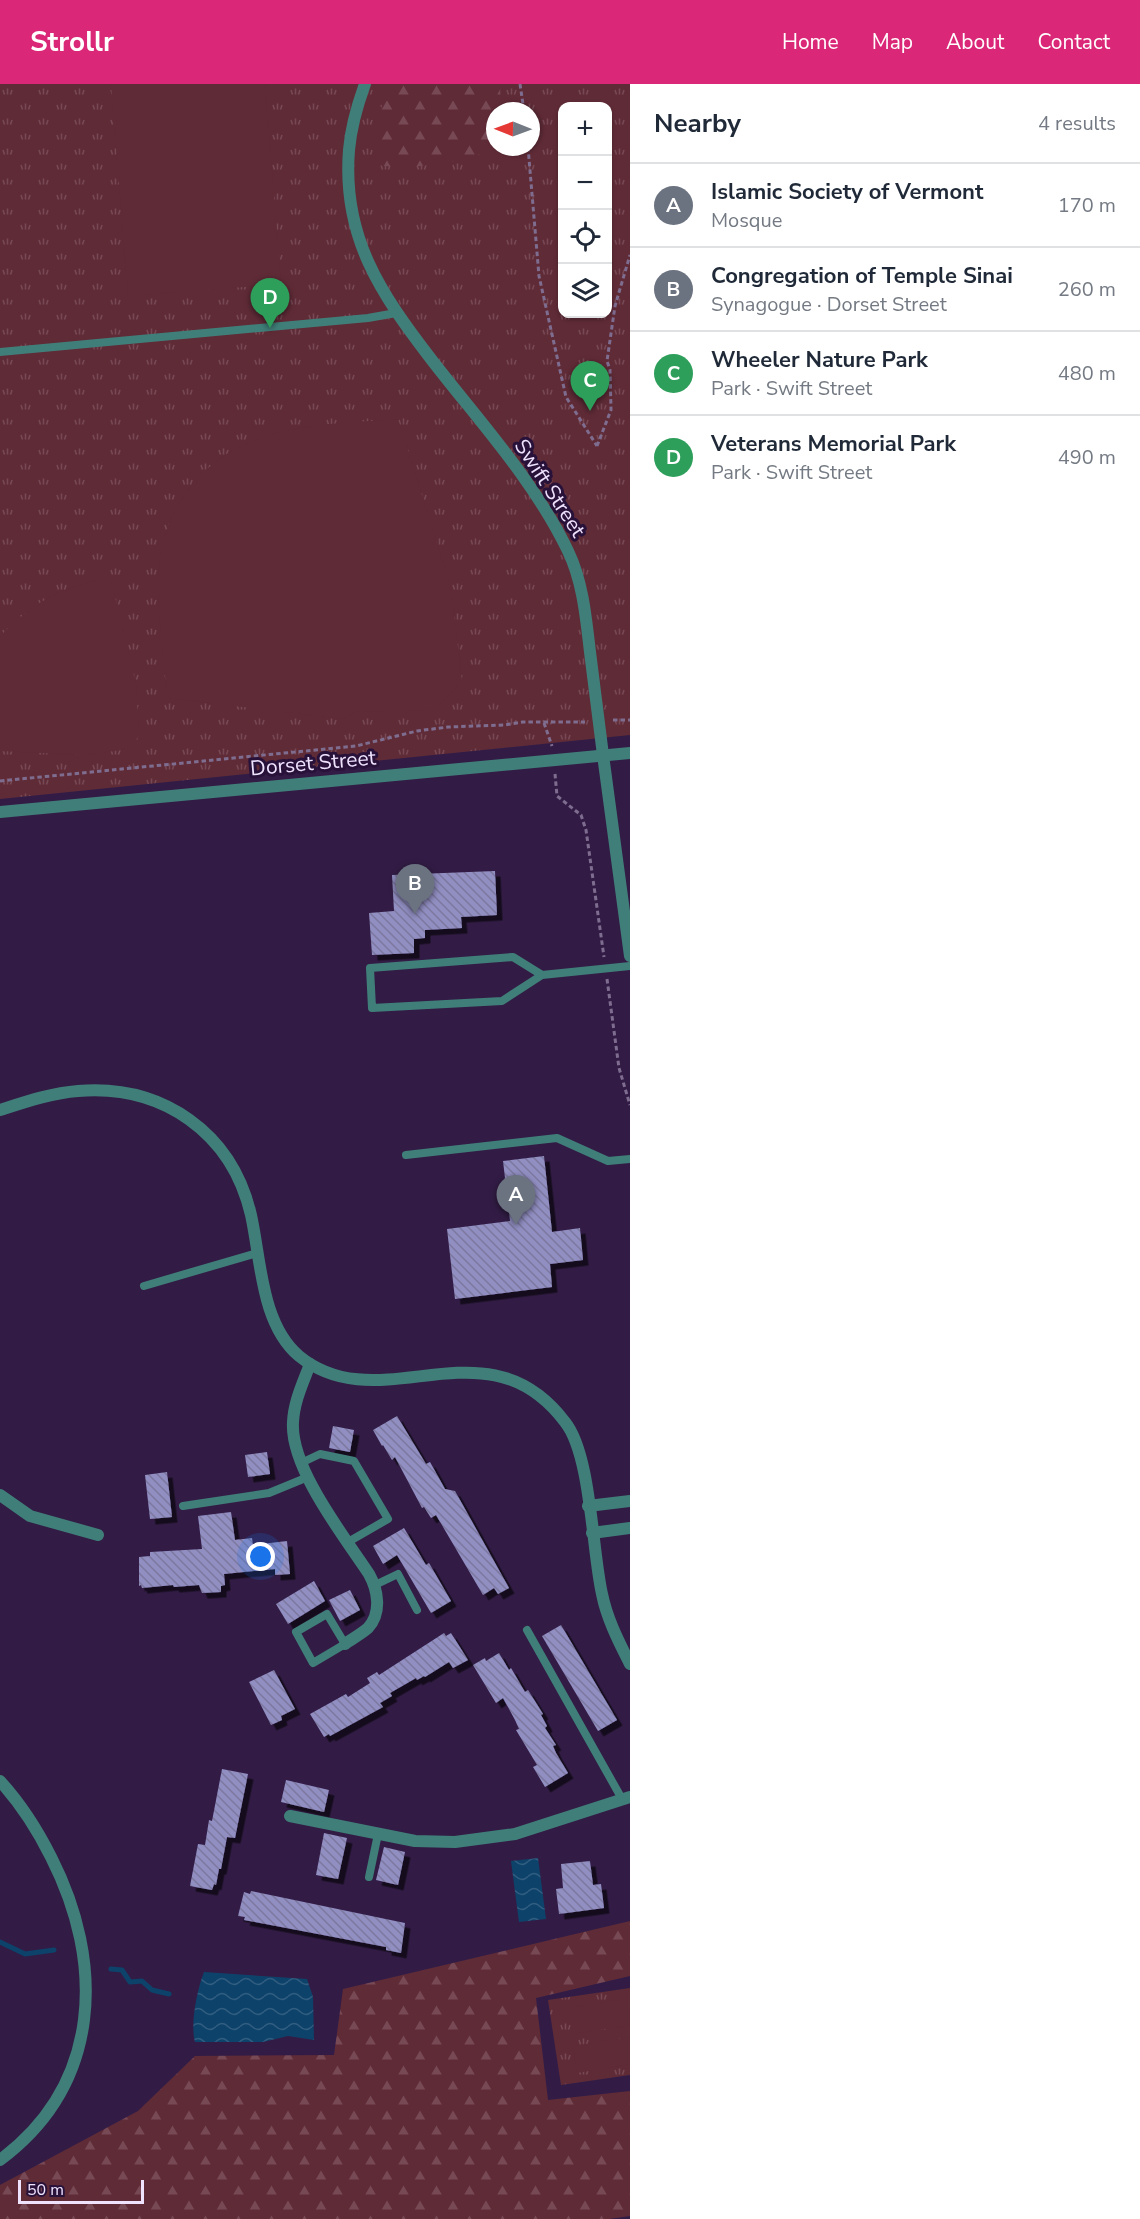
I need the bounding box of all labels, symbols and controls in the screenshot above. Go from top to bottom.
text: Strollr [30,23,114,61]
text: Home [782,28,839,56]
text: Map [872,28,913,56]
text: About [946,28,1004,56]
text: Contact [1037,28,1110,56]
north arrow [486,102,540,156]
map controls [558,102,612,318]
button: + [558,102,612,156]
text: Nearby [654,106,741,141]
text: 4 results [1038,110,1116,137]
button: − [558,156,612,210]
text: Islamic Society of Vermont [711,177,983,207]
text: A [666,192,681,219]
text: 170 m [1058,192,1116,219]
text: Mosque [711,207,782,234]
button: locate [558,210,612,264]
text: Congregation of Temple Sinai [711,261,1013,291]
button: layers [558,264,612,318]
text: B [667,276,680,303]
text: 260 m [1058,276,1116,303]
pin: D [250,278,290,328]
text: Synagogue · Dorset Street [711,291,947,318]
text: Wheeler Nature Park [711,345,928,375]
text: C [667,360,680,387]
text: 480 m [1058,360,1116,387]
pin: C [570,362,610,411]
text: Park · Swift Street [711,375,872,402]
text: Veterans Memorial Park [711,429,956,459]
street label: Swift Street [508,433,593,543]
text: D [666,444,681,471]
text: 490 m [1058,444,1116,471]
text: Park · Swift Street [711,459,872,486]
street label: Dorset Street [249,744,378,782]
pin: B [396,864,434,914]
pin: A [496,1176,536,1225]
your location [246,1542,275,1571]
scale bar [18,2177,144,2204]
text: 50 m [27,2179,64,2201]

